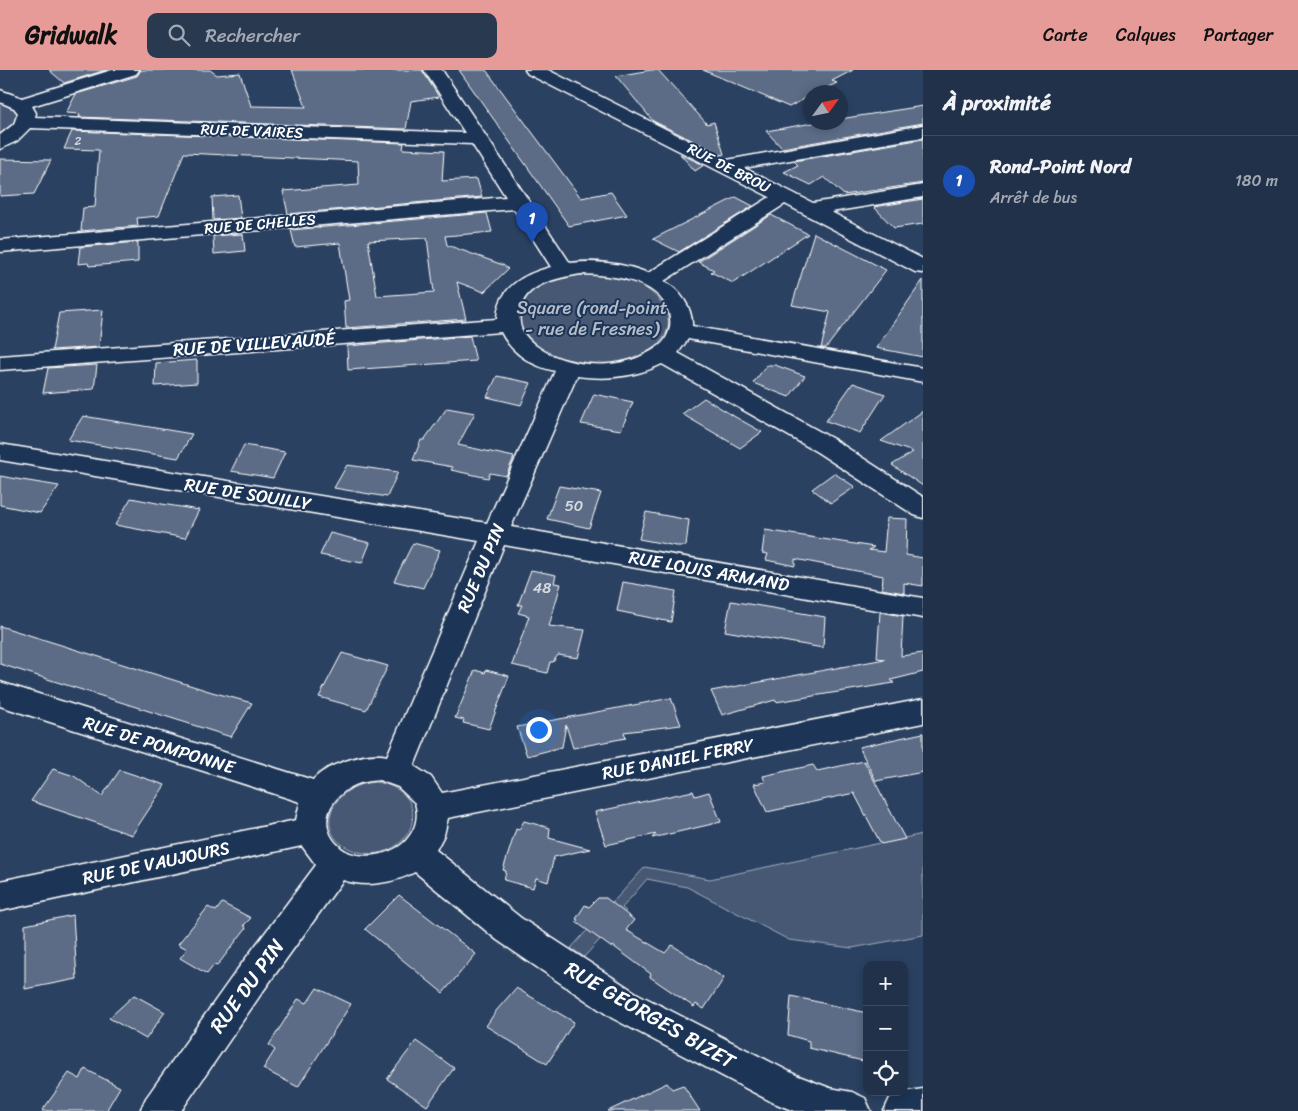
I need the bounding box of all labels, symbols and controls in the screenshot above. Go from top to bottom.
search box [147,13,497,58]
text: Gridwalk [25,14,117,56]
text: Rechercher [205,19,300,52]
text: Carte [1043,19,1088,51]
text: Calques [1116,19,1176,51]
text: Partager [1204,19,1273,51]
icon: search [165,21,193,49]
text: À proximité [943,84,1051,122]
north arrow [803,85,848,130]
street label: RUE DE VAIRES [200,116,304,146]
house number: 2 [75,130,82,152]
street label: RUE DE BROU [683,136,775,200]
text: Rond-Point Nord [990,150,1131,183]
text: 1 [956,166,962,195]
text: 180 m [1235,166,1278,195]
text: Arrêt de bus [990,183,1077,212]
pin: 1 [516,202,548,243]
street label: RUE DE CHELLES [203,206,317,242]
park label: Square (rond-point - rue de Fresnes) [516,292,668,345]
street label: RUE DE VILLEVAUDÉ [172,322,337,366]
street label: RUE DE SOUILLY [182,468,315,520]
house number: 50 [565,493,583,519]
street label: RUE DU PIN [448,518,514,618]
street label: RUE LOUIS ARMAND [626,541,792,601]
house number: 48 [533,575,551,601]
street label: RUE DE POMPONNE [79,707,240,784]
your location [526,717,552,743]
street label: RUE DANIEL FERRY [599,728,758,789]
street label: RUE DE VAUJOURS [79,832,233,894]
street label: RUE DU PIN [199,930,295,1042]
street label: RUE GEORGES BIZET [557,951,744,1080]
map controls [863,961,908,1096]
button: + [863,961,908,1006]
button: − [863,1006,908,1051]
button: locate [863,1051,908,1096]

